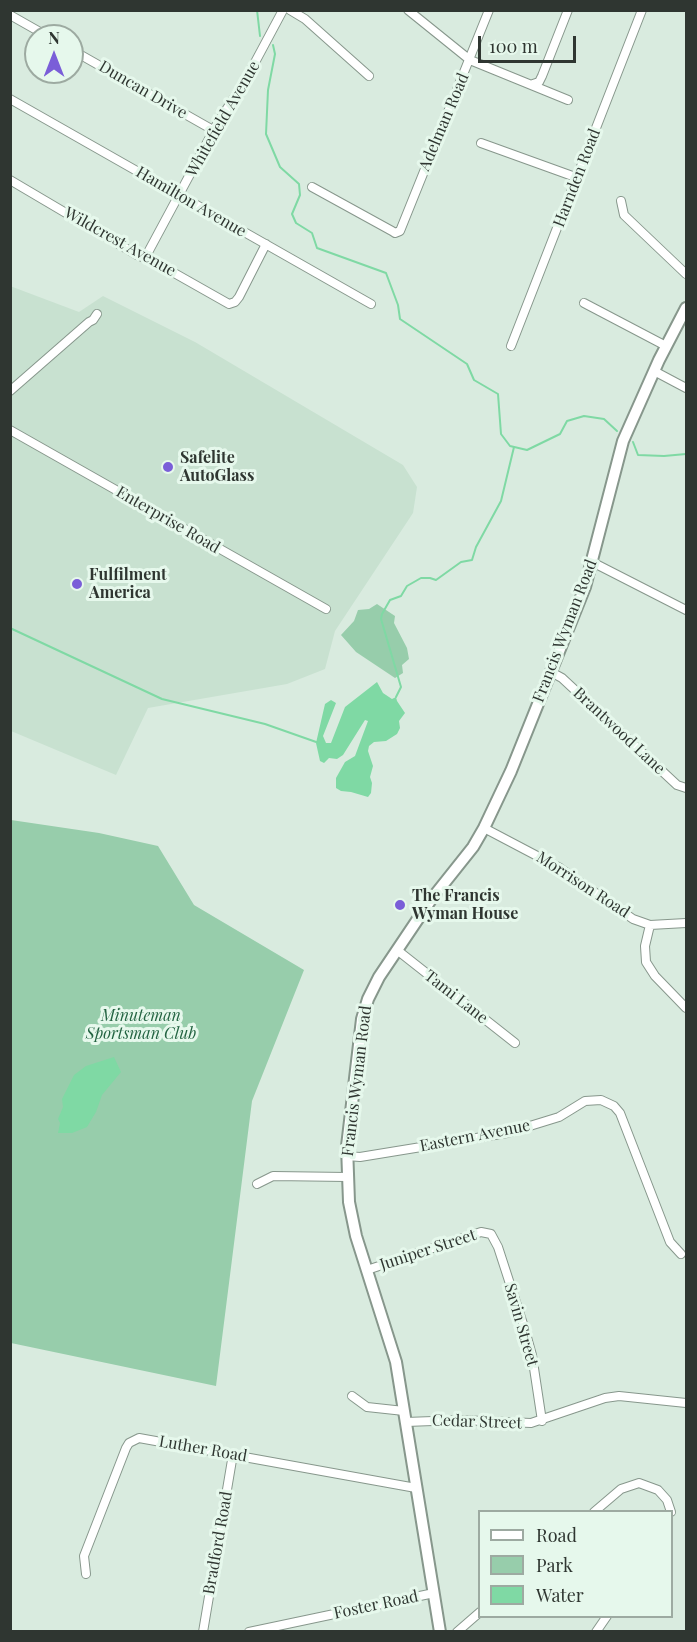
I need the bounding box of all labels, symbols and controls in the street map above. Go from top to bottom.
north arrow [24,24,84,84]
scale bar [481,24,578,62]
text: N [48,27,60,48]
text: 100 m [489,34,538,58]
street label: Duncan Drive [95,57,191,123]
street label: Whitefield Avenue [182,58,264,180]
street label: Adelman Road [415,70,473,174]
street label: Harnden Road [549,126,605,230]
street label: Hamilton Avenue [132,163,250,241]
street label: Wildcrest Avenue [61,203,179,281]
place label: Safelite AutoGlass [180,448,254,486]
marker: Safelite AutoGlass [161,460,175,474]
street label: Enterprise Road [113,482,223,558]
street label: Francis Wyman Road [529,557,601,705]
place label: Fulfilment America [89,565,167,603]
marker: Fulfilment America [70,577,84,591]
street label: Brantwood Lane [569,684,669,778]
street label: Morrison Road [533,848,633,922]
place label: The Francis Wyman House [412,886,518,924]
marker: The Francis Wyman House [393,898,407,912]
street label: Tami Lane [420,966,492,1028]
street label: Francis Wyman Road [338,1005,376,1157]
park label: Minuteman Sportsman Club [86,1006,196,1044]
street label: Eastern Avenue [418,1116,532,1156]
street label: Juniper Street [377,1225,479,1275]
street label: Savin Street [500,1281,542,1369]
street label: Cedar Street [431,1411,523,1433]
street label: Luther Road [157,1432,249,1466]
street label: Bradford Road [199,1490,237,1596]
legend [478,1510,673,1618]
text: Road [536,1523,577,1547]
text: Park [536,1553,573,1577]
text: Water [536,1583,584,1607]
street label: Foster Road [332,1587,420,1623]

